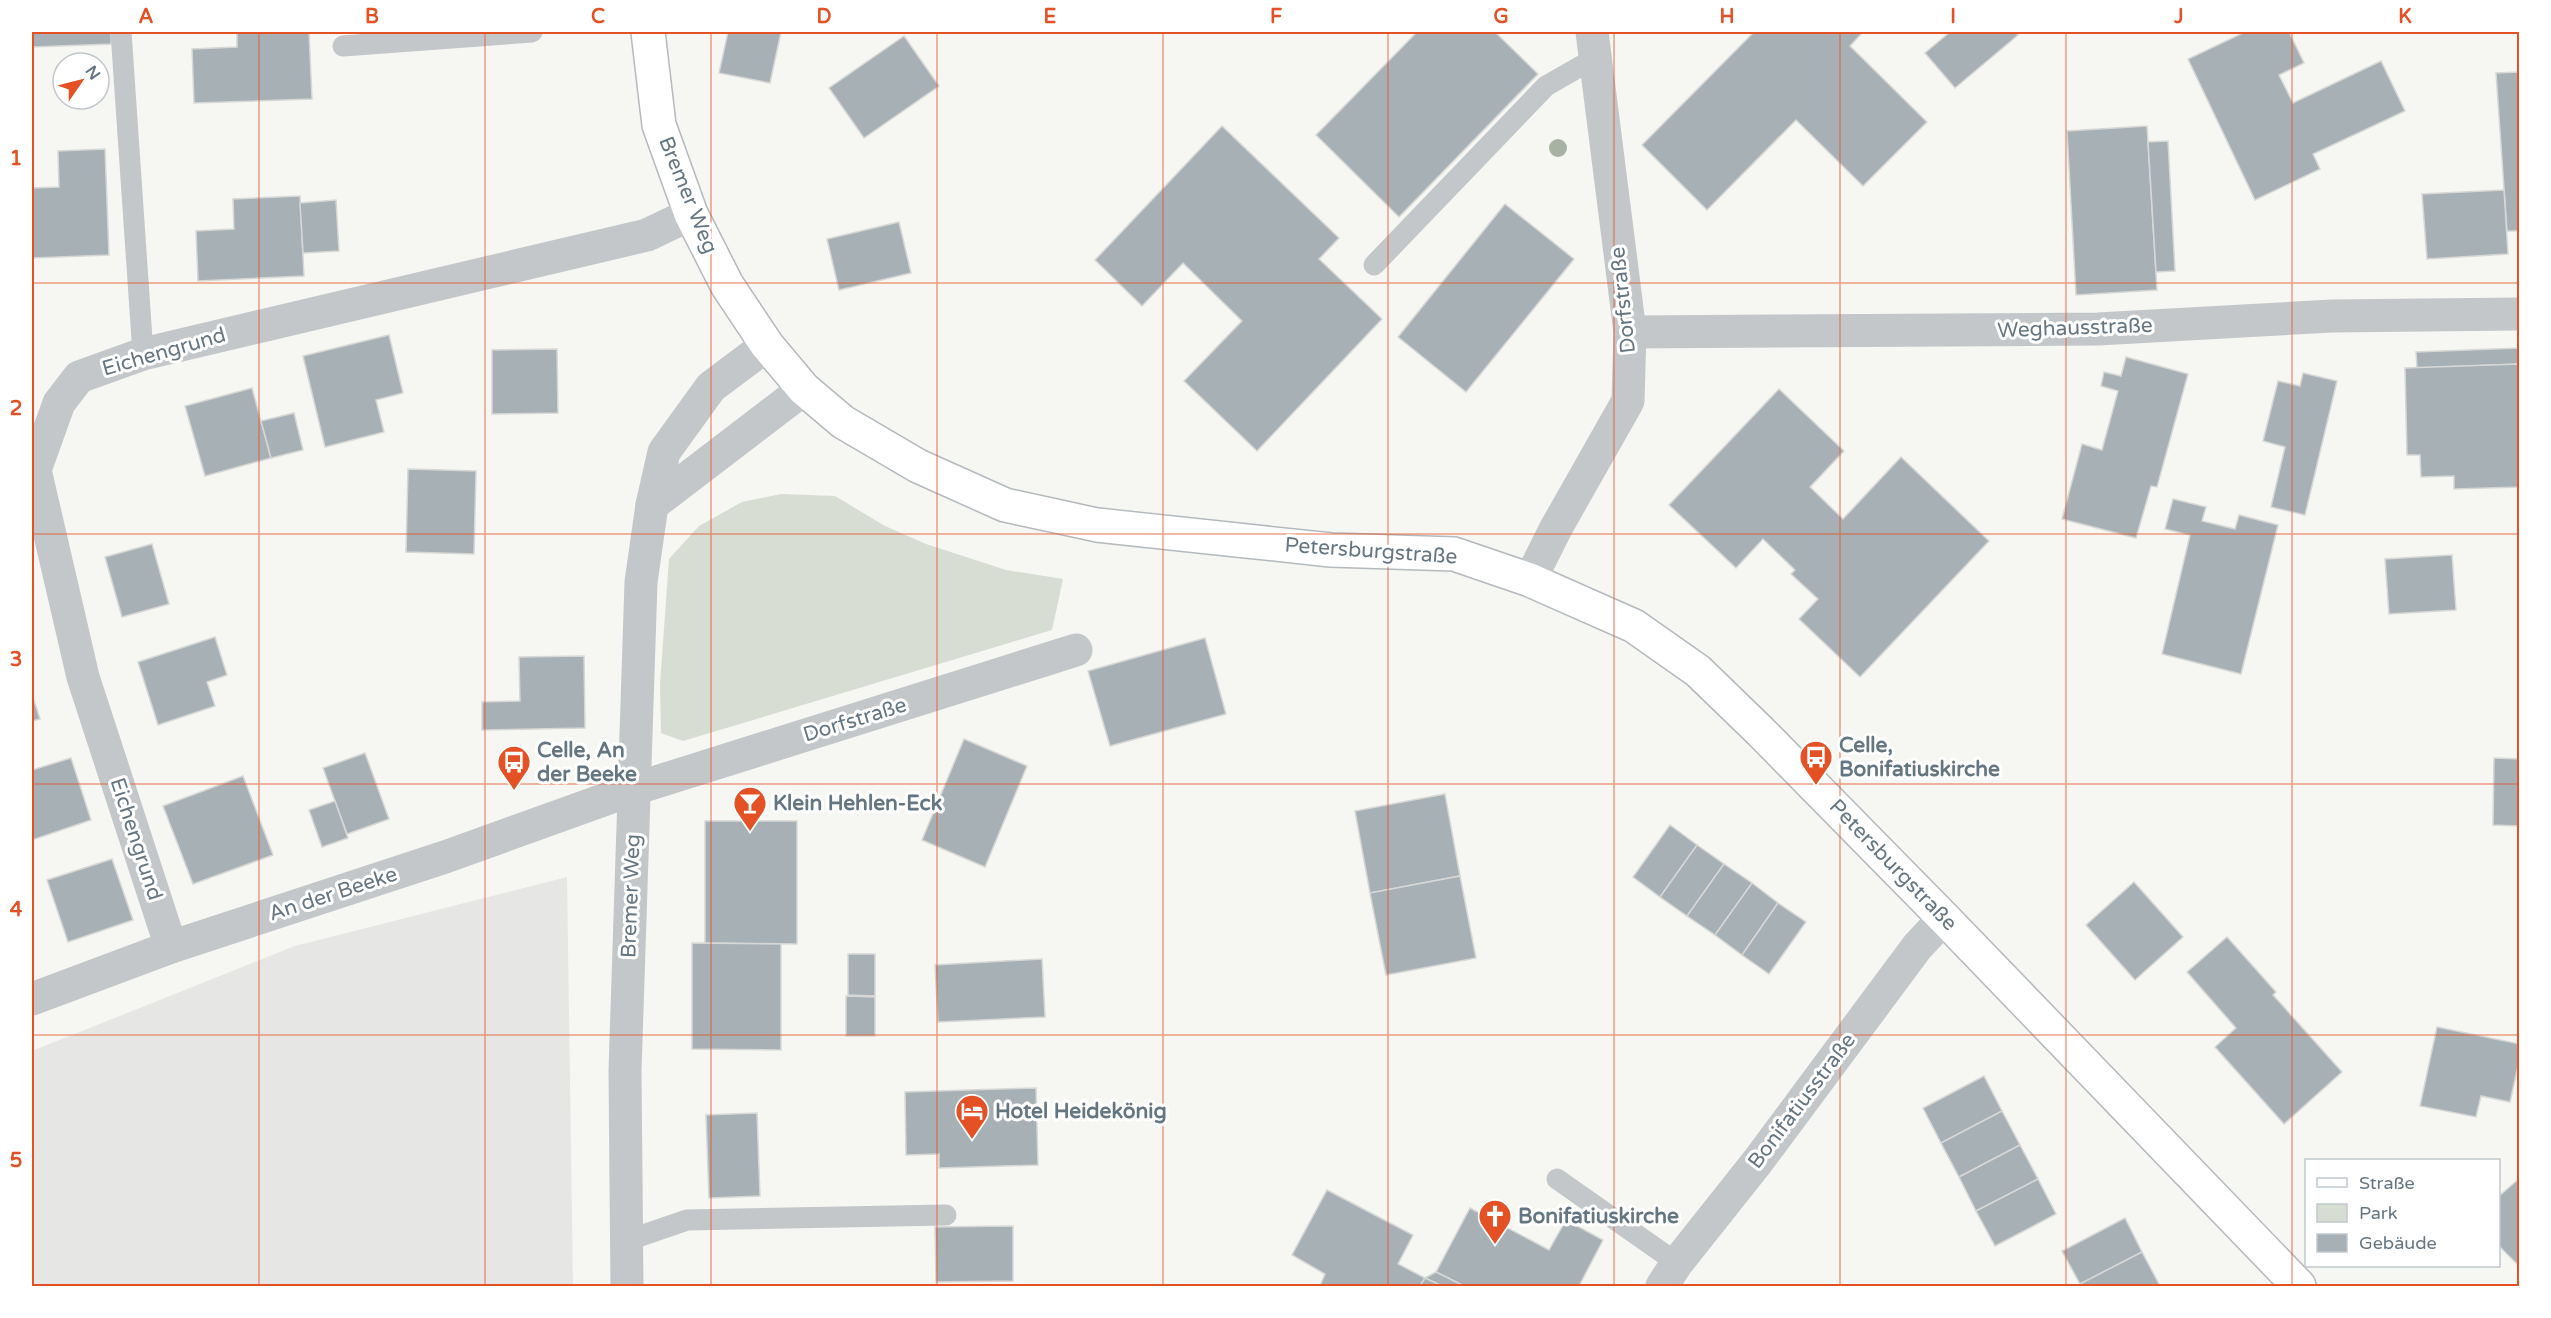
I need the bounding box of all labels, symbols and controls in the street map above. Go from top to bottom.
text: A [139,5,154,29]
text: B [365,5,379,29]
text: C [591,5,605,29]
text: D [816,5,832,29]
text: E [1044,5,1057,29]
text: F [1270,5,1282,29]
text: G [1493,5,1509,29]
text: H [1719,5,1735,29]
text: I [1950,5,1956,29]
text: J [2173,5,2184,29]
text: K [2398,5,2412,29]
north arrow [51,51,111,111]
text: N [81,62,104,84]
street label: Bremer Weg [653,133,723,257]
text: 1 [10,147,22,171]
street label: Dorfstraße [1605,246,1641,354]
street label: Weghausstraße [1997,313,2153,343]
street label: Eichengrund [99,322,229,382]
text: 2 [10,397,22,421]
street label: Petersburgstraße [1284,532,1458,570]
text: 3 [10,648,22,672]
street label: Dorfstraße [800,692,910,748]
place label: Celle, Bonifatiuskirche [1839,733,2000,782]
place label: Celle, An der Beeke [537,738,637,787]
bus stop icon: Celle, Bonifatiuskirche [1798,739,1834,786]
bus stop icon: Celle, An der Beeke [496,744,532,791]
street label: Eichengrund [104,775,168,903]
bar icon: Klein Hehlen-Eck [732,785,768,832]
place label: Klein Hehlen-Eck [773,791,943,816]
street label: Petersburgstraße [1824,794,1962,936]
street label: Bremer Weg [616,834,646,958]
street label: An der Beeke [266,861,401,927]
text: 4 [10,898,23,922]
street label: Bonifatiusstraße [1743,1028,1861,1174]
hotel icon: Hotel Heidekönig [954,1093,990,1140]
place label: Hotel Heidekönig [995,1099,1167,1124]
text: 5 [10,1149,22,1173]
legend [2305,1159,2500,1267]
text: Straße [2359,1172,2415,1194]
church icon: Bonifatiuskirche [1477,1198,1513,1245]
text: Park [2359,1202,2398,1224]
place label: Bonifatiuskirche [1518,1204,1679,1229]
text: Gebäude [2359,1232,2437,1254]

